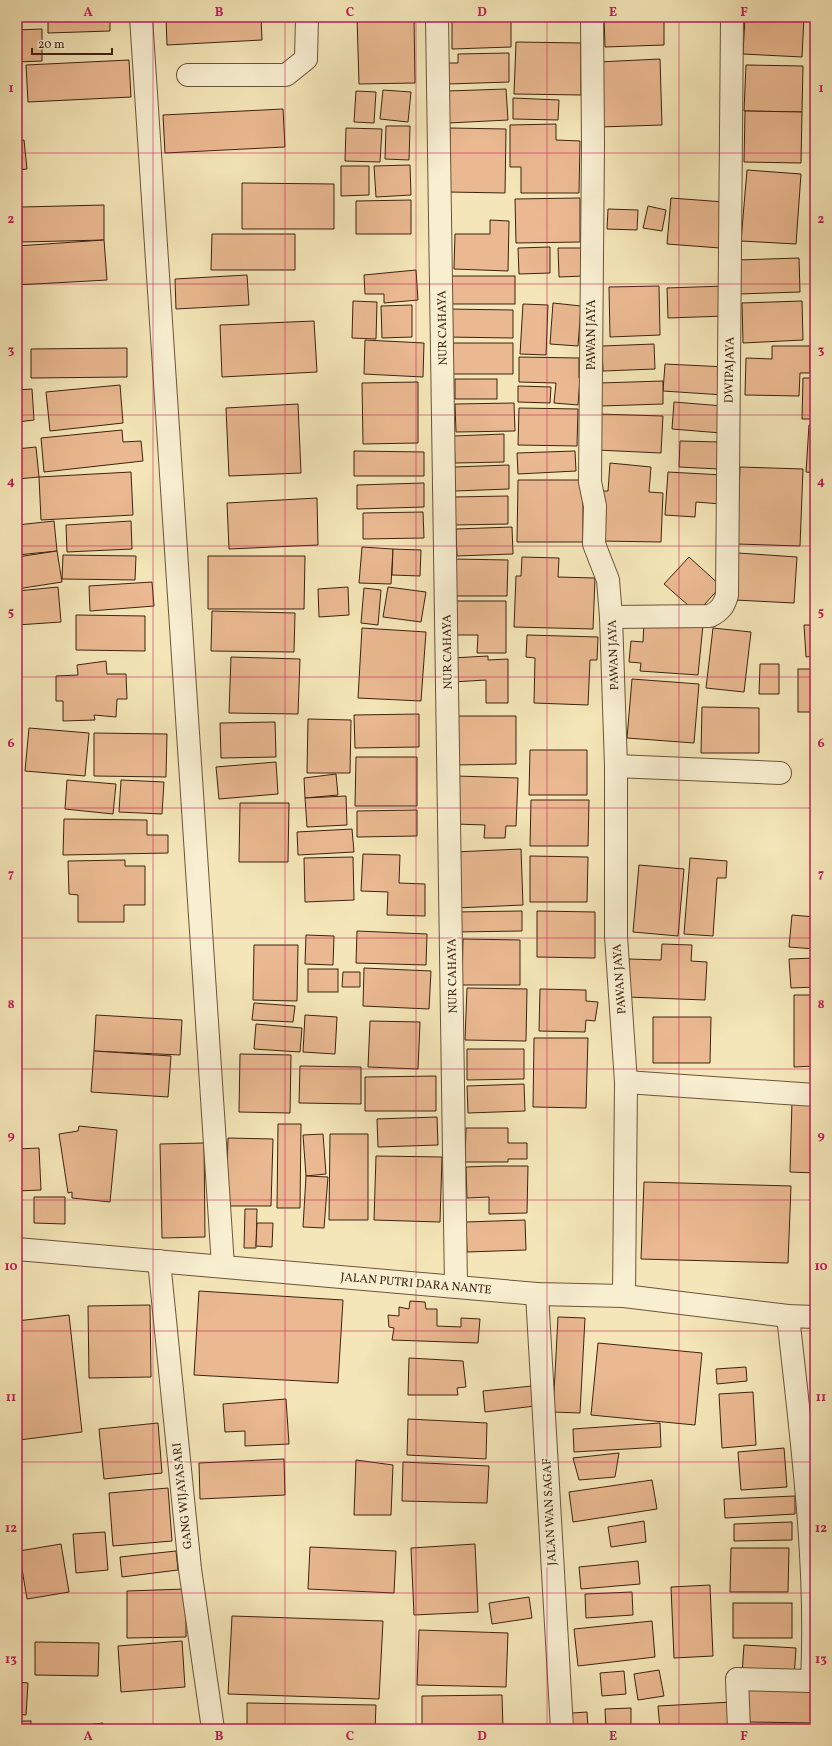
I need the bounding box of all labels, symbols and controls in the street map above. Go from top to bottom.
text: A [83,4,93,22]
text: B [215,4,224,22]
text: C [346,4,354,22]
text: D [477,4,487,22]
text: E [609,4,617,22]
text: F [740,4,748,22]
scale bar [32,30,112,56]
text: 20 m [38,37,65,53]
text: 1 [8,80,14,98]
text: 1 [818,80,824,98]
text: 2 [8,211,15,229]
text: 2 [818,211,825,229]
street label: NUR CAHAYA [434,290,452,366]
street label: PAWAN JAYA [584,299,600,370]
street label: DWIPAJAYA [721,336,739,403]
text: 3 [8,342,15,360]
text: 3 [818,342,825,360]
text: 4 [7,473,15,491]
text: 4 [817,473,825,491]
text: 5 [8,604,14,622]
text: 5 [818,604,824,622]
street label: NUR CAHAYA [439,614,457,690]
street label: PAWAN JAYA [605,619,623,691]
text: 6 [7,735,15,753]
text: 6 [817,735,825,753]
text: 7 [8,866,14,884]
text: 7 [818,866,824,884]
street label: NUR CAHAYA [444,938,462,1014]
street label: PAWAN JAYA [610,943,630,1015]
text: 8 [7,996,15,1014]
text: 8 [817,996,825,1014]
text: 9 [7,1127,15,1145]
text: 9 [817,1127,825,1145]
text: 10 [4,1258,18,1276]
text: 10 [814,1258,828,1276]
street label: JALAN PUTRI DARA NANTE [340,1269,492,1299]
text: 11 [6,1389,16,1407]
text: 11 [816,1389,826,1407]
street label: GANG WIJAYASARI [169,1442,197,1550]
street label: JALAN WAN SAGAF [539,1458,561,1566]
text: 12 [5,1520,17,1538]
text: 12 [815,1520,827,1538]
text: 13 [5,1651,17,1669]
text: 13 [815,1651,827,1669]
text: A [83,1728,93,1746]
text: B [215,1728,224,1746]
text: C [346,1728,354,1746]
text: D [477,1728,487,1746]
text: E [609,1728,617,1746]
text: F [740,1728,748,1746]

